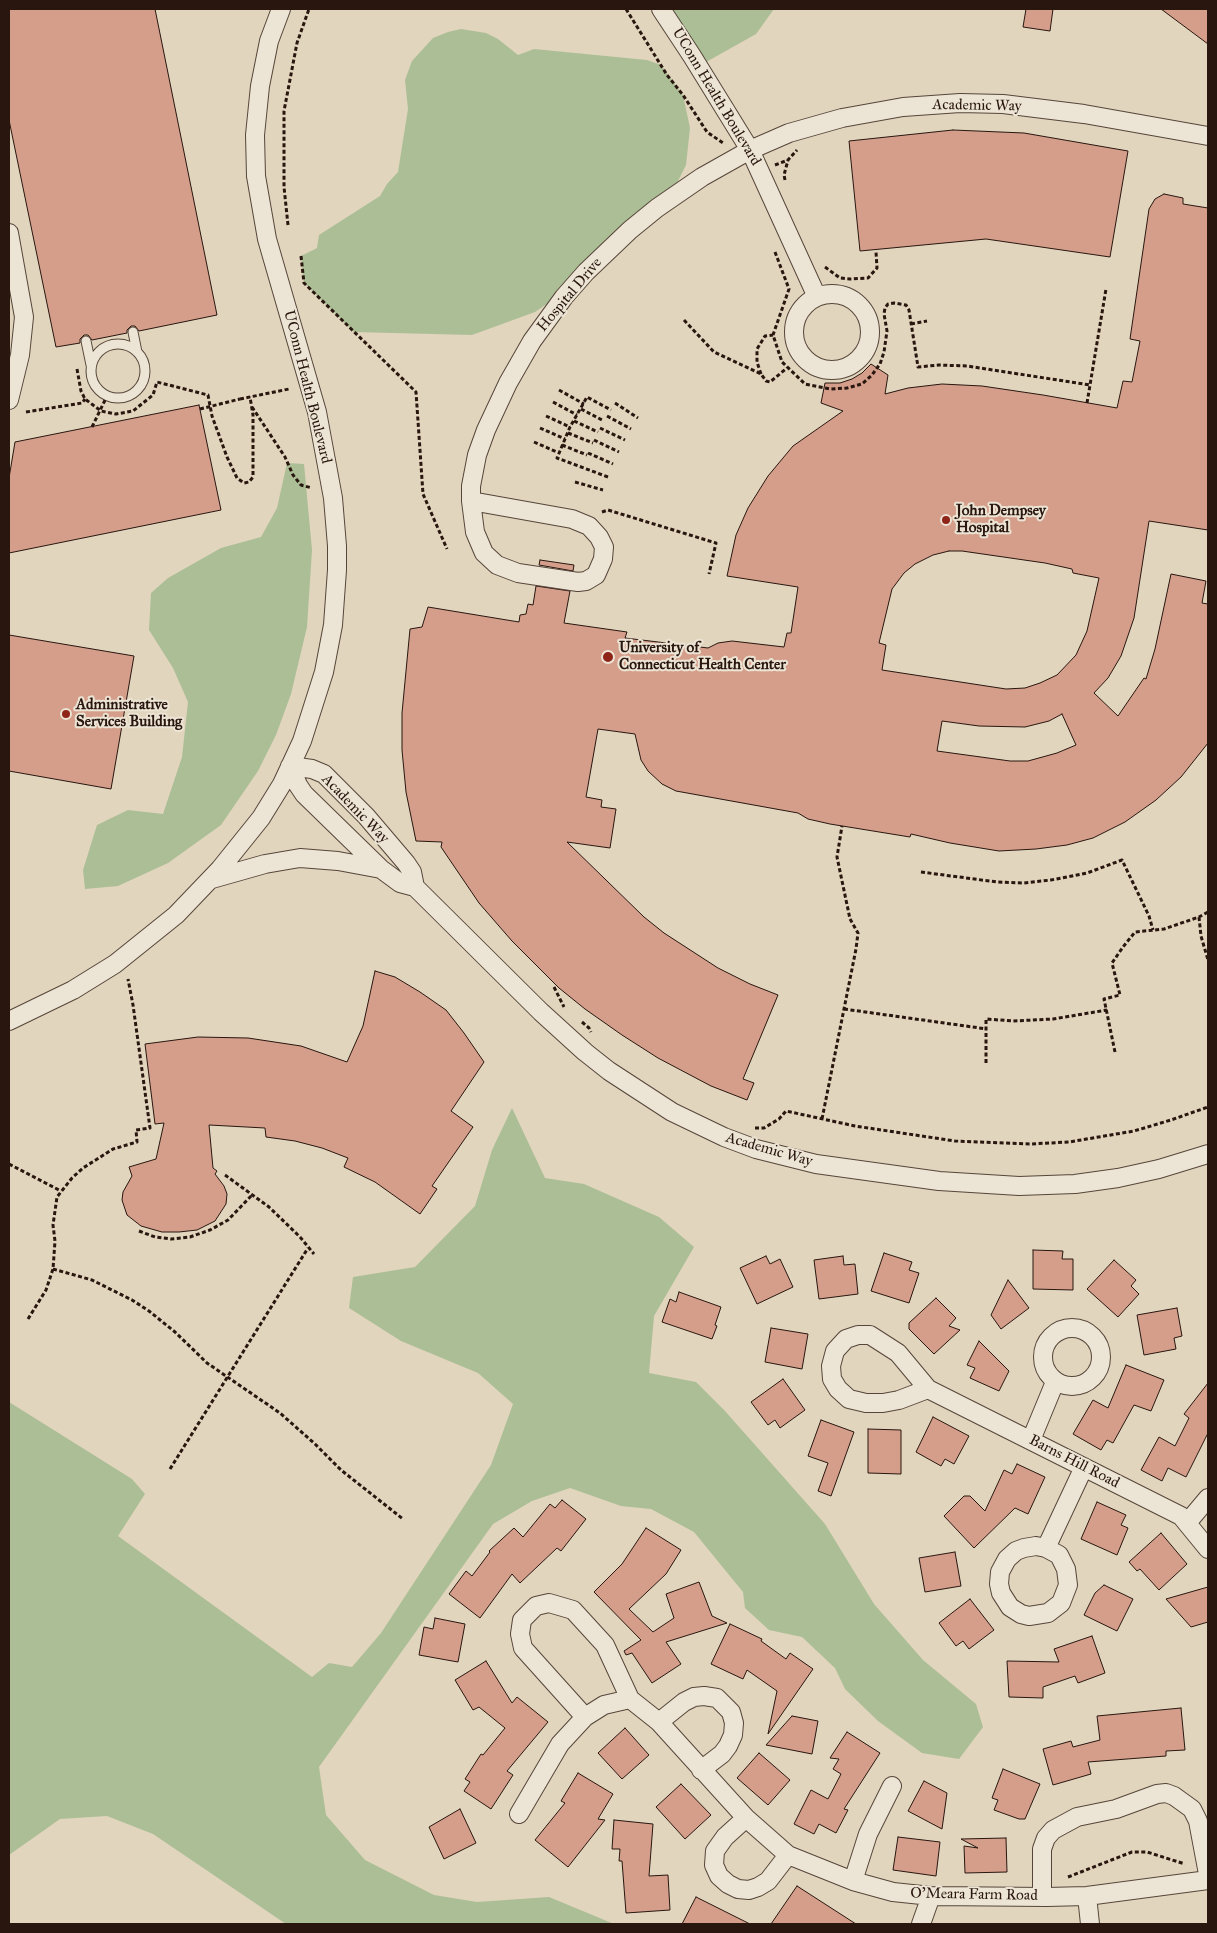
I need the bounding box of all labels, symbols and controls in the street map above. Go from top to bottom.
street label: UConn Health Boulevard [668,25,764,169]
street label: Academic Way [932,96,1022,116]
street label: Hospital Drive [534,254,606,336]
street label: UConn Health Boulevard [279,308,335,466]
place label: John Dempsey Hospital [956,502,1046,537]
marker: John Dempsey Hospital [940,514,952,526]
place label: University of Connecticut Health Center [619,639,786,674]
marker: University of Connecticut Health Center [601,650,615,664]
place label: Administrative Services Building [76,696,182,731]
marker: Administrative Services Building [60,708,72,720]
street label: Academic Way [317,771,393,847]
street label: Academic Way [724,1129,814,1171]
street label: Barns Hill Road [1026,1431,1122,1493]
street label: O'Meara Farm Road [910,1885,1038,1905]

